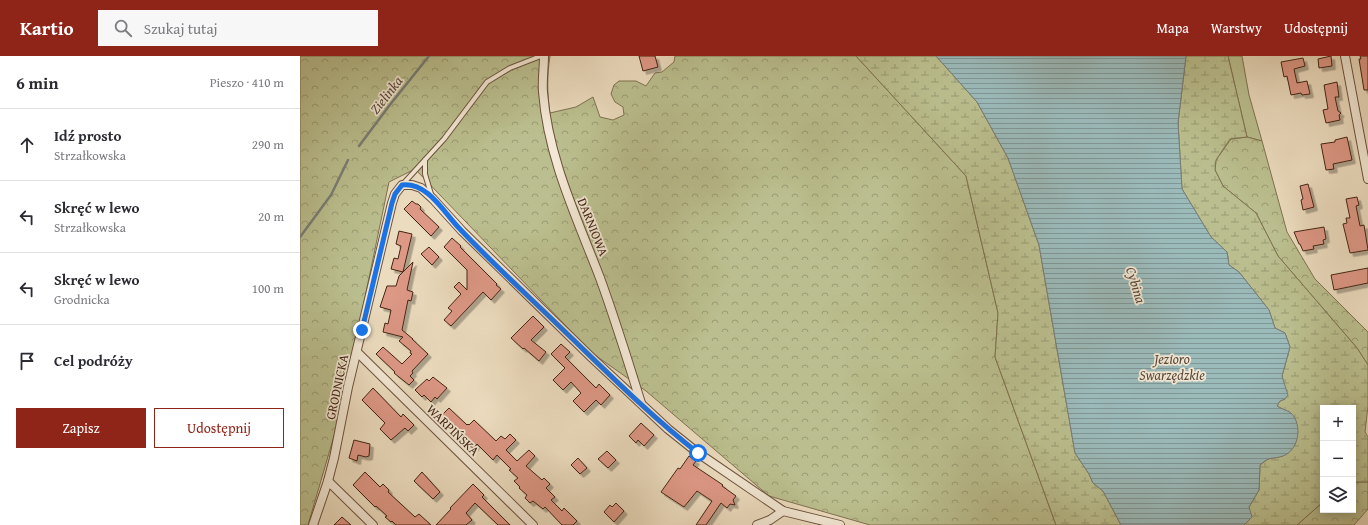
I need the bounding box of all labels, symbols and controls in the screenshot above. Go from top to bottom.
search box [98,10,378,46]
text: Kartio [20,14,74,42]
icon: search [112,17,134,39]
text: Szukaj tutaj [144,18,218,39]
text: Mapa [1157,18,1189,38]
text: Warstwy [1211,18,1262,38]
text: Udostępnij [1284,18,1348,38]
text: 6 min [16,70,58,95]
water label: Zielinka [365,71,408,118]
text: Pieszo · 410 m [210,73,284,92]
text: Idź prosto [54,125,121,146]
icon: ahead [16,134,38,156]
text: 290 m [252,135,284,154]
text: Strzałkowska [54,146,126,165]
street label: DARNIOWA [573,195,613,259]
text: Skręć w lewo [54,197,140,218]
icon: left [16,206,38,228]
text: 20 m [258,207,284,226]
text: Strzałkowska [54,218,126,237]
water label: Cybina [1121,264,1151,306]
text: Skręć w lewo [54,269,140,290]
icon: left [16,278,38,300]
text: 100 m [252,279,284,298]
text: Grodnicka [54,290,110,309]
route end [353,321,371,339]
water label: Jezioro Swarzędzkie [1139,349,1205,385]
icon: arrive [16,350,38,372]
text: Cel podróży [54,350,133,371]
street label: GRODNICKA [321,353,353,421]
street label: WARPIŃSKA [422,400,484,460]
map controls [1320,405,1356,513]
button: + [1320,405,1356,441]
button: Zapisz [16,408,146,448]
button: Udostępnij [154,408,284,448]
button: − [1320,441,1356,477]
route start [689,444,707,462]
button: layers [1320,477,1356,513]

